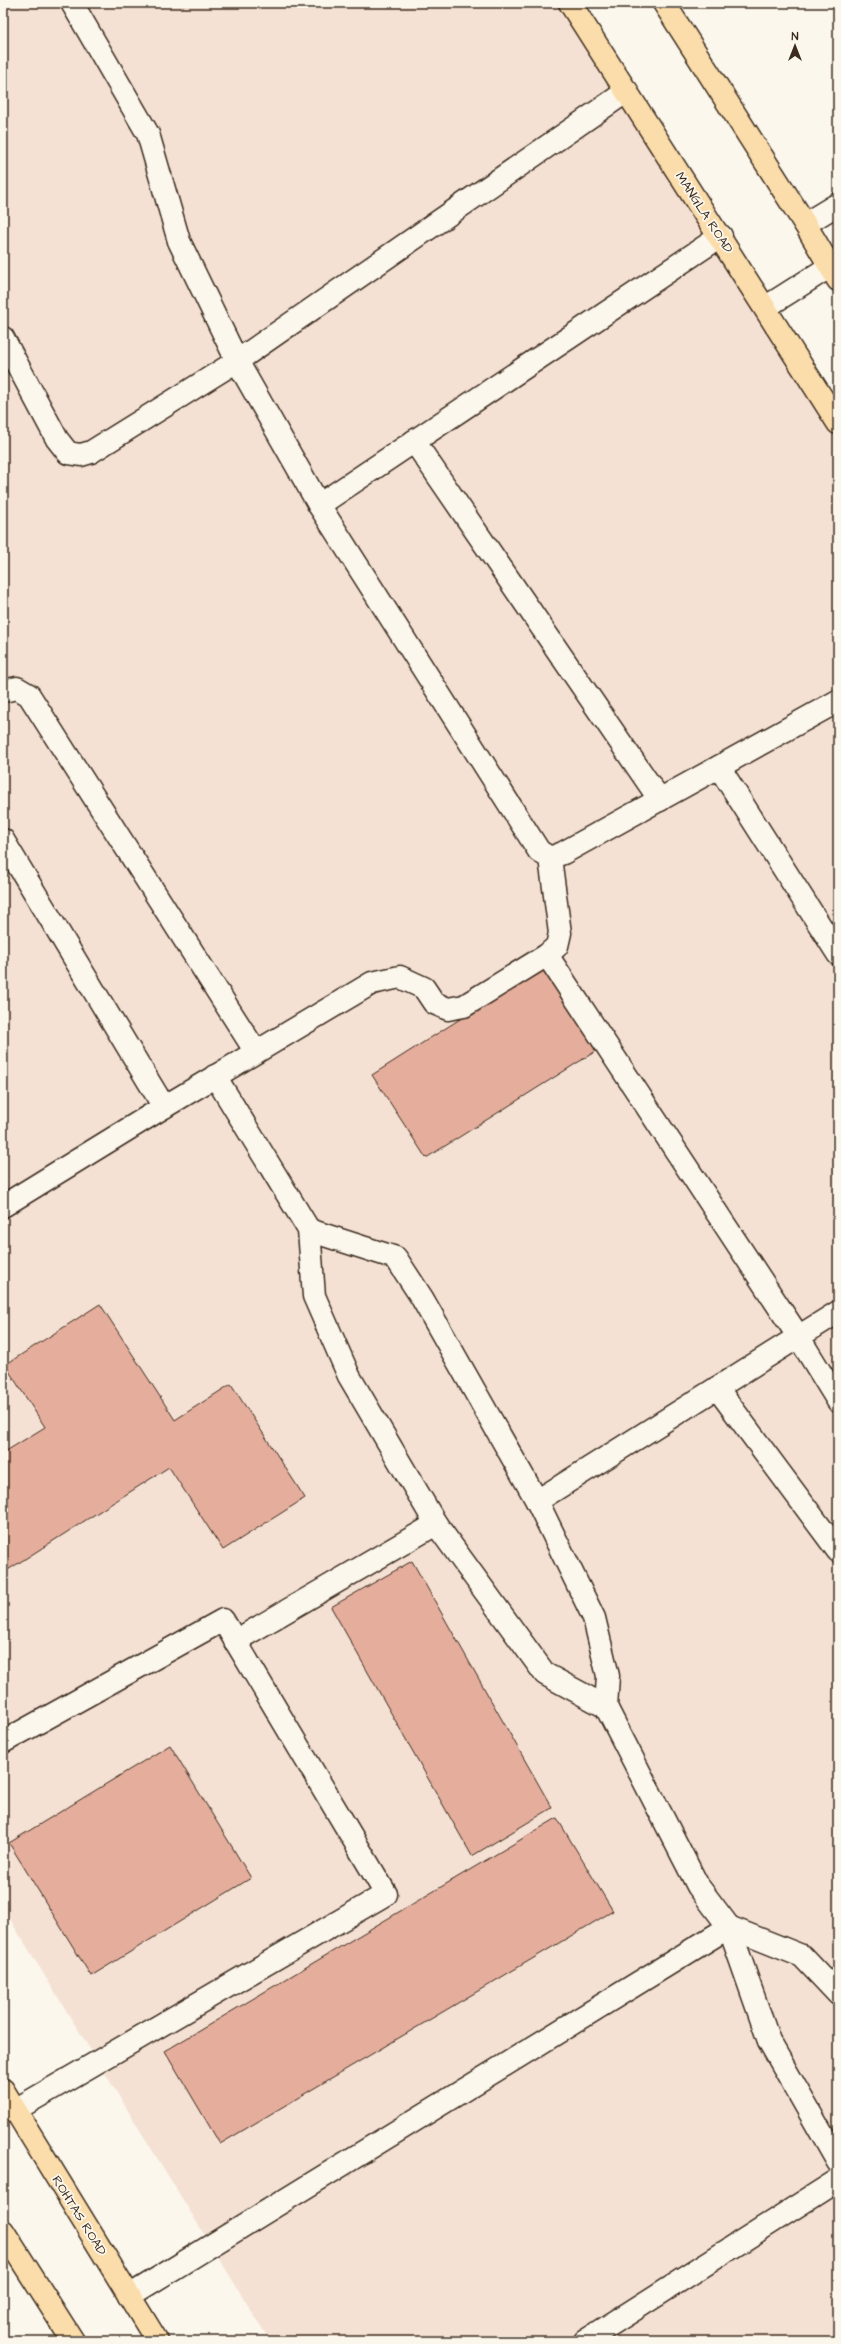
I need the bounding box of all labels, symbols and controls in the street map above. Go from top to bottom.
north arrow [775,26,815,66]
text: N [792,29,799,44]
street label: MANGLA ROAD [671,168,737,257]
street label: ROHTAS ROAD [48,2172,111,2259]

